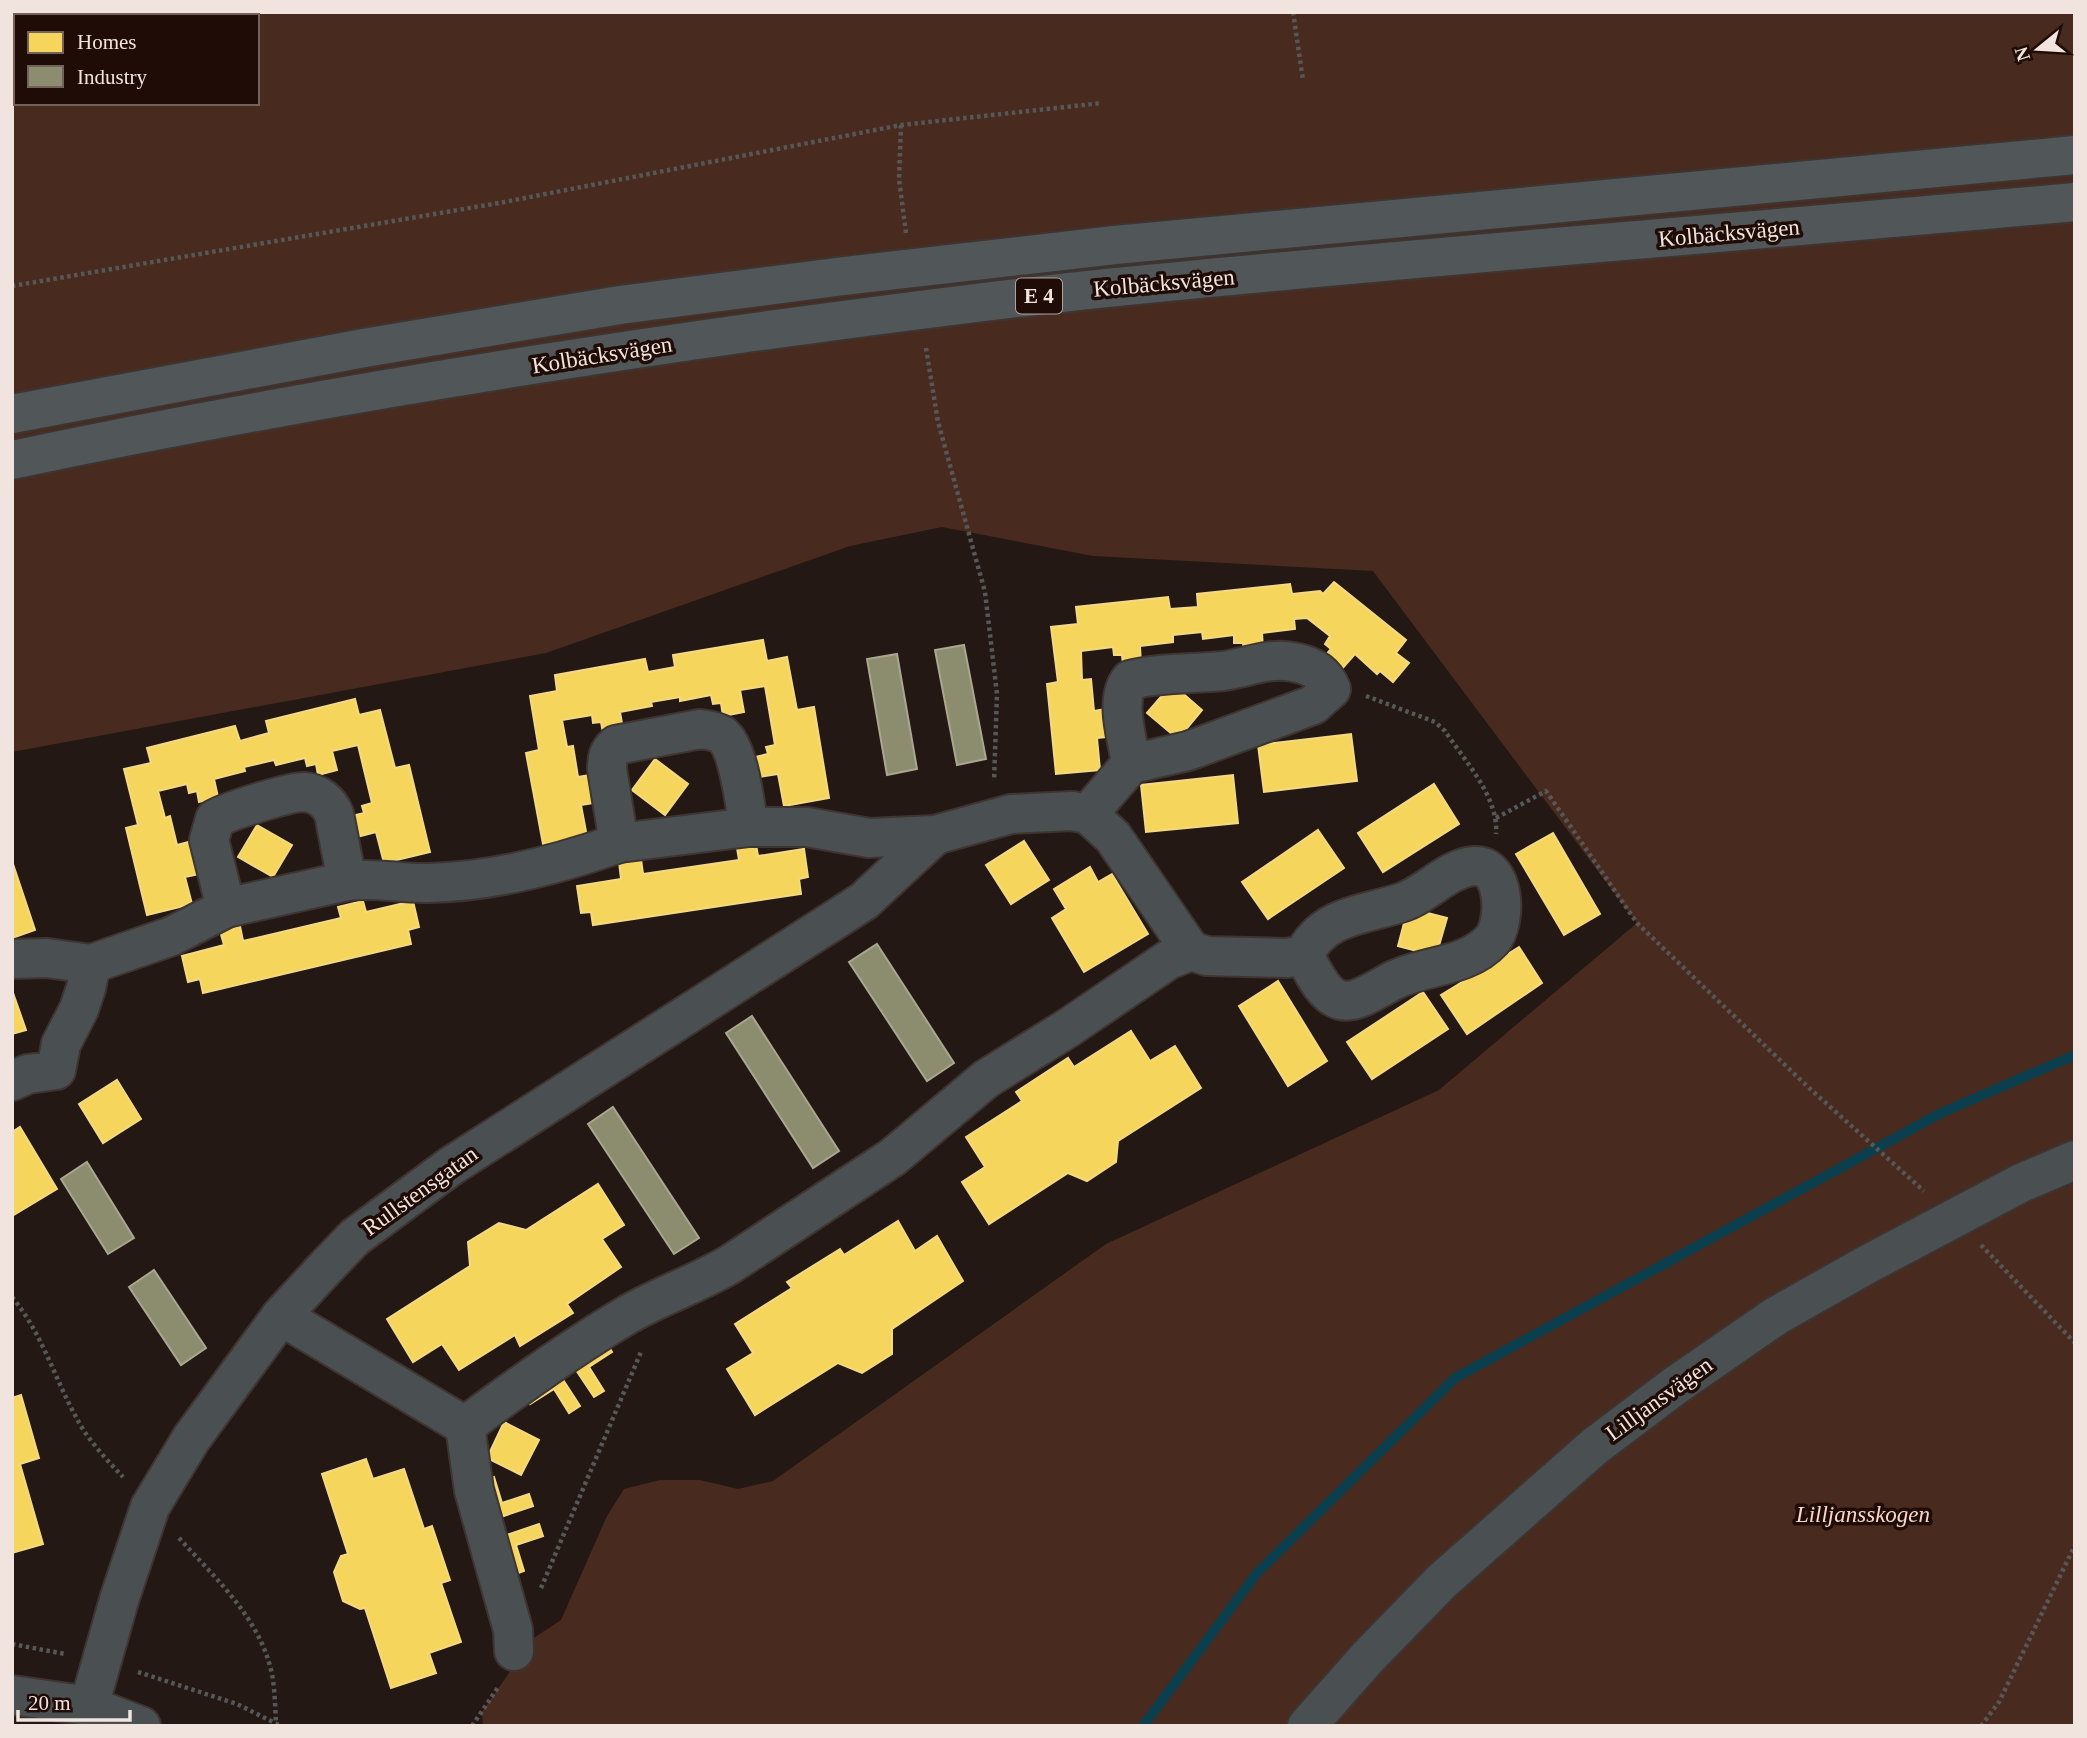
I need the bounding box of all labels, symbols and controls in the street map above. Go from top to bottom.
legend [14,14,259,105]
north arrow [2003,14,2073,84]
text: Homes [77,30,137,54]
text: N [2010,44,2034,64]
text: Industry [77,65,147,89]
street label: Kolbäcksvägen [1657,214,1801,252]
street label: Kolbäcksvägen [1092,264,1236,302]
road number: E 4 [1016,278,1062,314]
street label: Kolbäcksvägen [530,331,674,378]
street label: Rullstensgatan [358,1141,483,1241]
street label: Lilljansvägen [1601,1352,1717,1446]
park label: Lilljansskogen [1795,1502,1930,1527]
scale bar [18,1678,130,1722]
text: 20 m [28,1691,71,1715]

